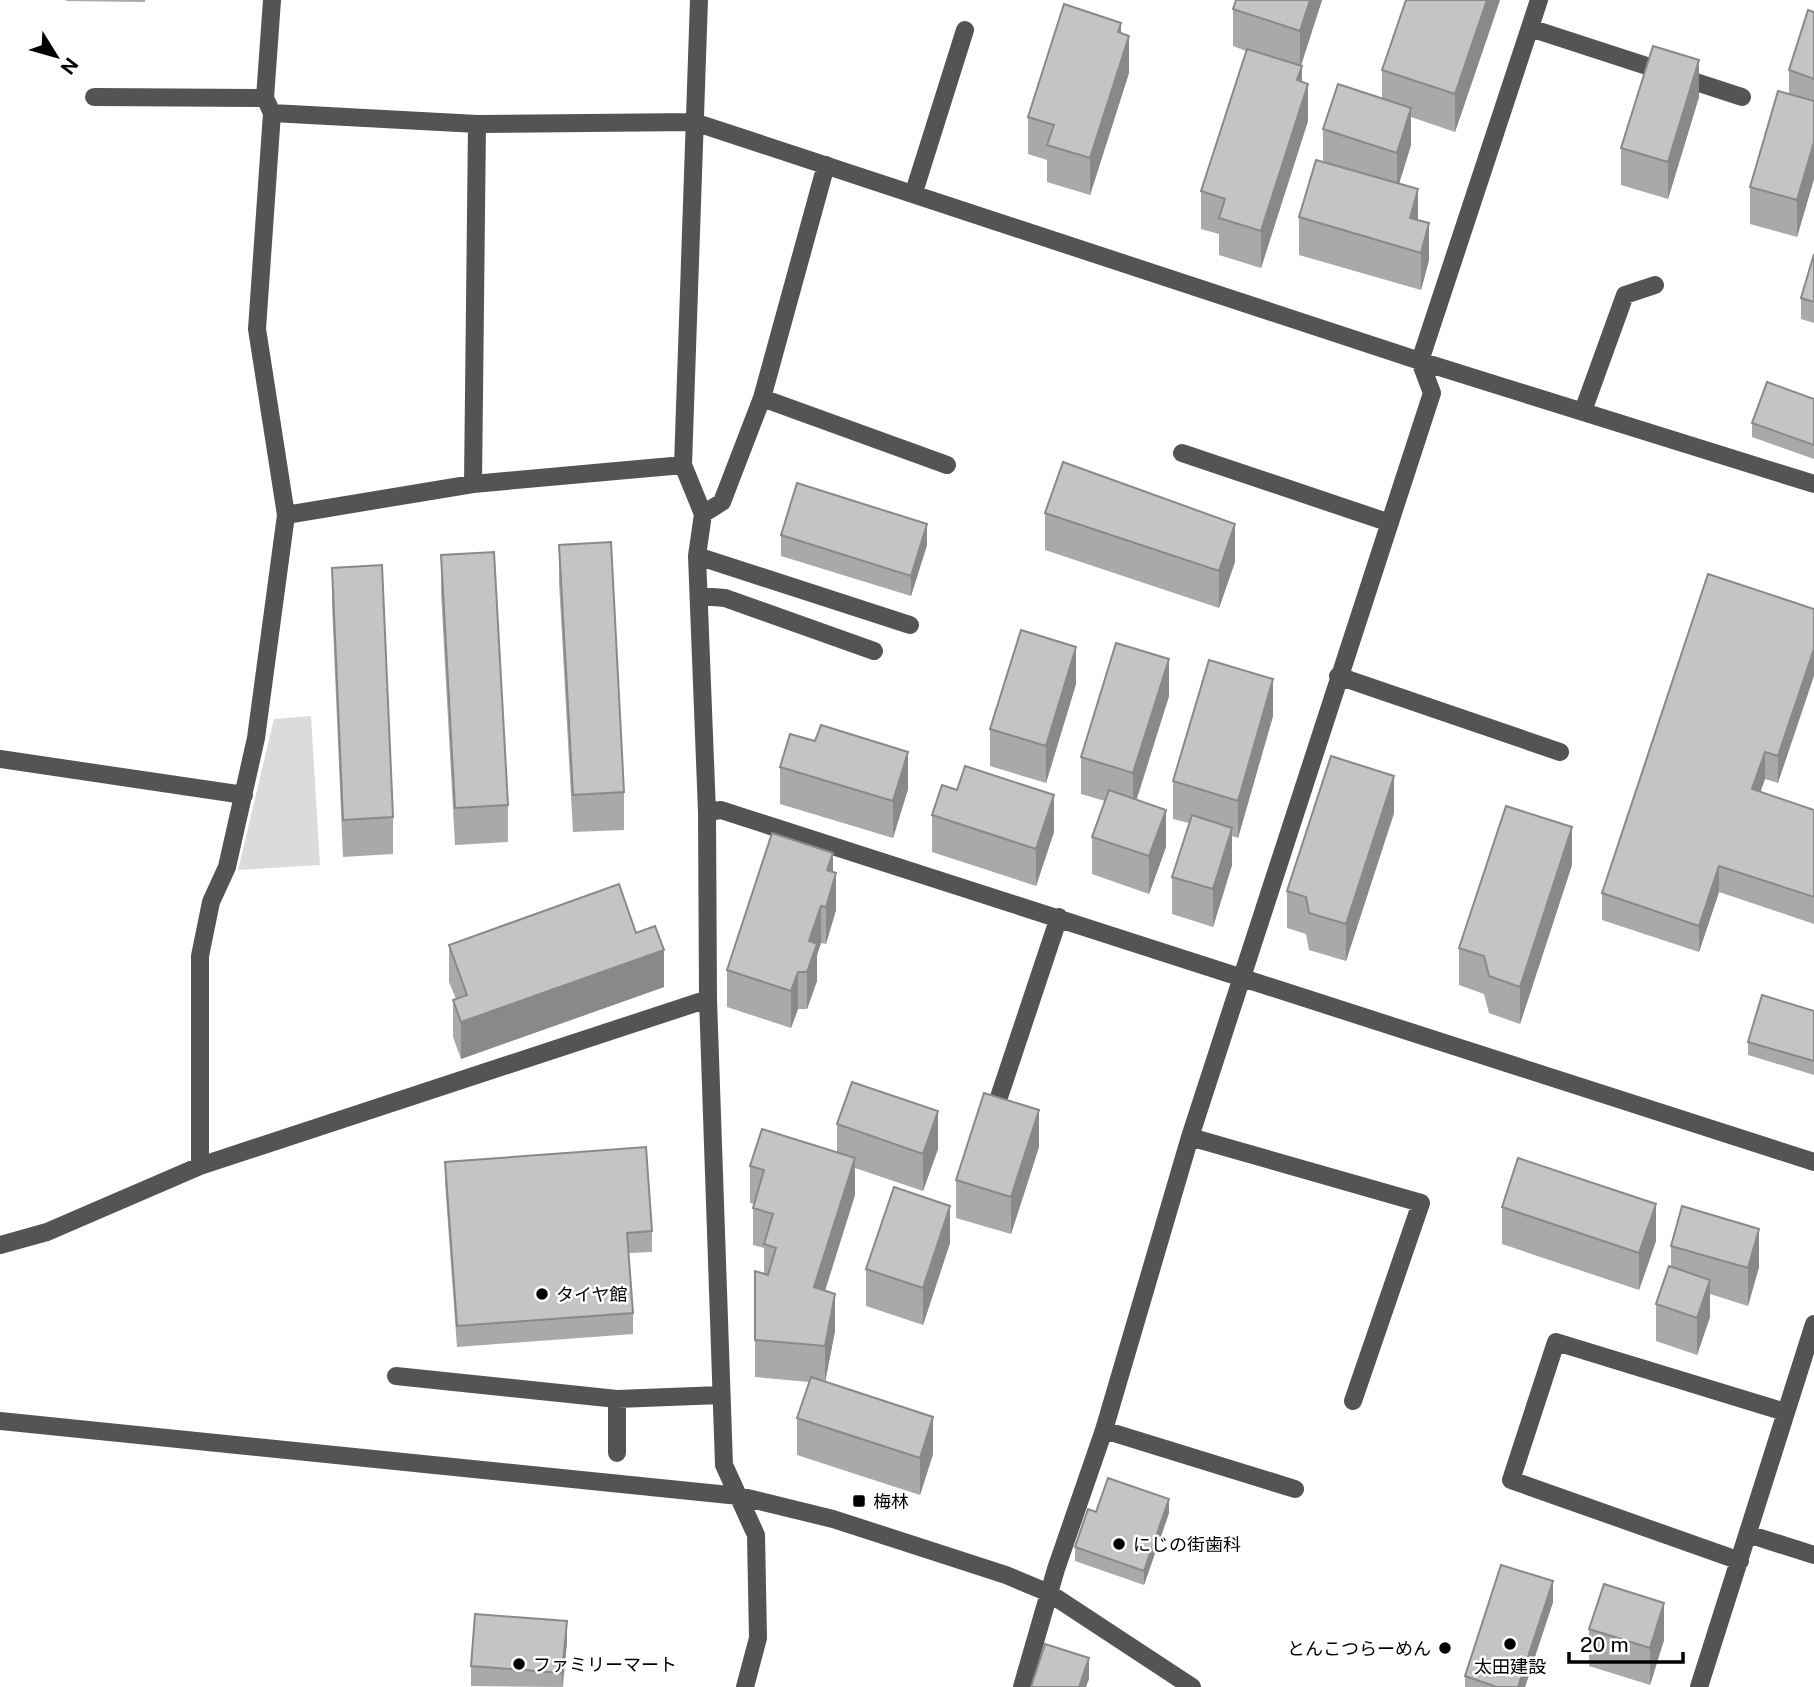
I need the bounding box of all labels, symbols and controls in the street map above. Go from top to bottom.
north arrow [21,21,91,91]
text: N [56,54,83,79]
place label: タイヤ館 [556,1284,627,1305]
marker: タイヤ館 [534,1286,550,1302]
place label: 梅林 [873,1491,909,1512]
marker: 梅林 [851,1493,867,1509]
place label: にじの街歯科 [1133,1534,1241,1555]
marker: にじの街歯科 [1111,1536,1127,1552]
scale bar [1569,1620,1683,1664]
text: 20 m [1580,1632,1629,1657]
marker: 太田建設 [1502,1636,1518,1652]
place label: とんこつらーめん [1287,1638,1431,1659]
marker: とんこつらーめん [1437,1640,1453,1656]
place label: ファミリーマート [533,1654,677,1675]
marker: ファミリーマート [511,1656,527,1672]
place label: 太田建設 [1474,1656,1546,1677]

